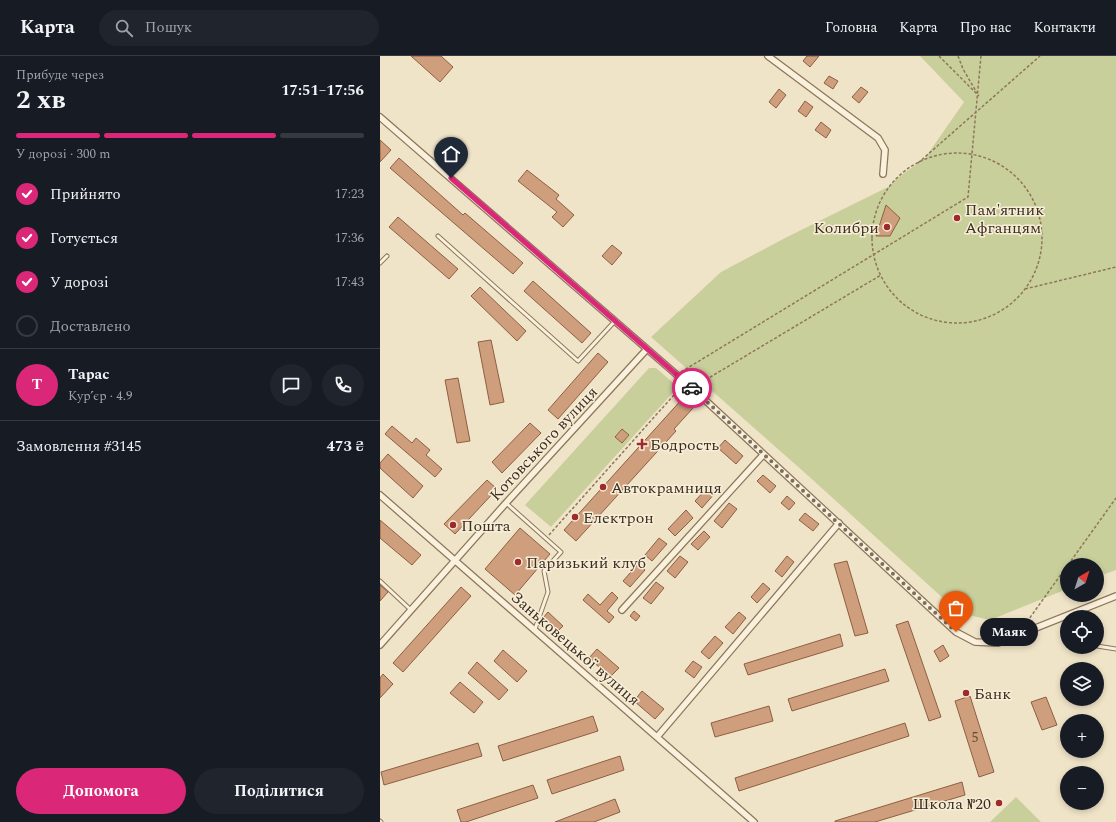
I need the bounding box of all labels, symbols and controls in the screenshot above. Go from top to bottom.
search box [99,10,379,46]
text: Карта [20,13,75,42]
text: Пошук [145,16,192,39]
icon: search [113,17,135,39]
text: Головна [825,17,877,38]
text: Карта [899,17,938,38]
text: Про нас [960,17,1012,38]
text: Контакти [1034,17,1096,38]
text: Прибуде через [16,65,104,85]
text: 17:51–17:56 [281,79,364,102]
text: 2 хв [16,80,66,120]
pin [434,137,468,178]
icon: home [440,143,462,165]
text: У дорозі · 300 m [16,144,110,164]
icon: check [16,183,38,205]
text: Прийнято [50,183,121,206]
text: 17:23 [335,184,364,204]
place label: Пам'ятник Афганцям [965,198,1044,240]
marker: Пам'ятник Афганцям [952,213,962,223]
place label: Колибри [814,216,879,240]
marker: Колибри [882,222,892,232]
icon: check [16,227,38,249]
text: Готується [50,227,118,250]
text: 17:36 [335,228,364,248]
icon: check [16,271,38,293]
text: У дорозі [50,271,109,294]
text: 17:43 [335,272,364,292]
text: Доставлено [50,315,131,338]
text: Тарас [68,363,110,386]
button: chat [270,364,312,406]
button: phone [322,364,364,406]
courier [672,368,712,408]
text: Т [32,373,42,396]
icon: car [681,377,703,399]
street label: Котовського вулиця [484,381,603,506]
text: Кур’єр · 4.9 [68,386,133,406]
place label: Бодрость [650,433,719,457]
text: Замовлення #3145 [16,435,142,458]
text: 473 ₴ [327,435,364,458]
marker: Бодрость [637,439,647,449]
place label: Автокрамниця [611,476,722,500]
marker: Автокрамниця [598,482,608,492]
place label: Електрон [583,506,654,530]
marker: Електрон [570,512,580,522]
place label: Пошта [461,514,511,538]
marker: Пошта [448,520,458,530]
place label: Паризький клуб [526,551,646,575]
marker: Паризький клуб [513,557,523,567]
north arrow [1060,558,1104,602]
map controls [1060,558,1104,810]
street label: Заньковецької вулиця [505,586,645,712]
pin [939,591,973,632]
icon: bag [945,597,967,619]
button: locate [1060,610,1104,654]
callout: Маяк [980,618,1038,646]
text: Маяк [991,622,1027,642]
button: layers [1060,662,1104,706]
place label: Банк [974,682,1011,706]
marker: Банк [961,688,971,698]
button: + [1060,714,1104,758]
house number: 5 [972,727,979,748]
button: − [1060,766,1104,810]
button: Допомога [16,768,186,814]
button: Поділитися [194,768,364,814]
place label: Школа №20 [912,792,991,816]
marker: Школа №20 [994,798,1004,808]

